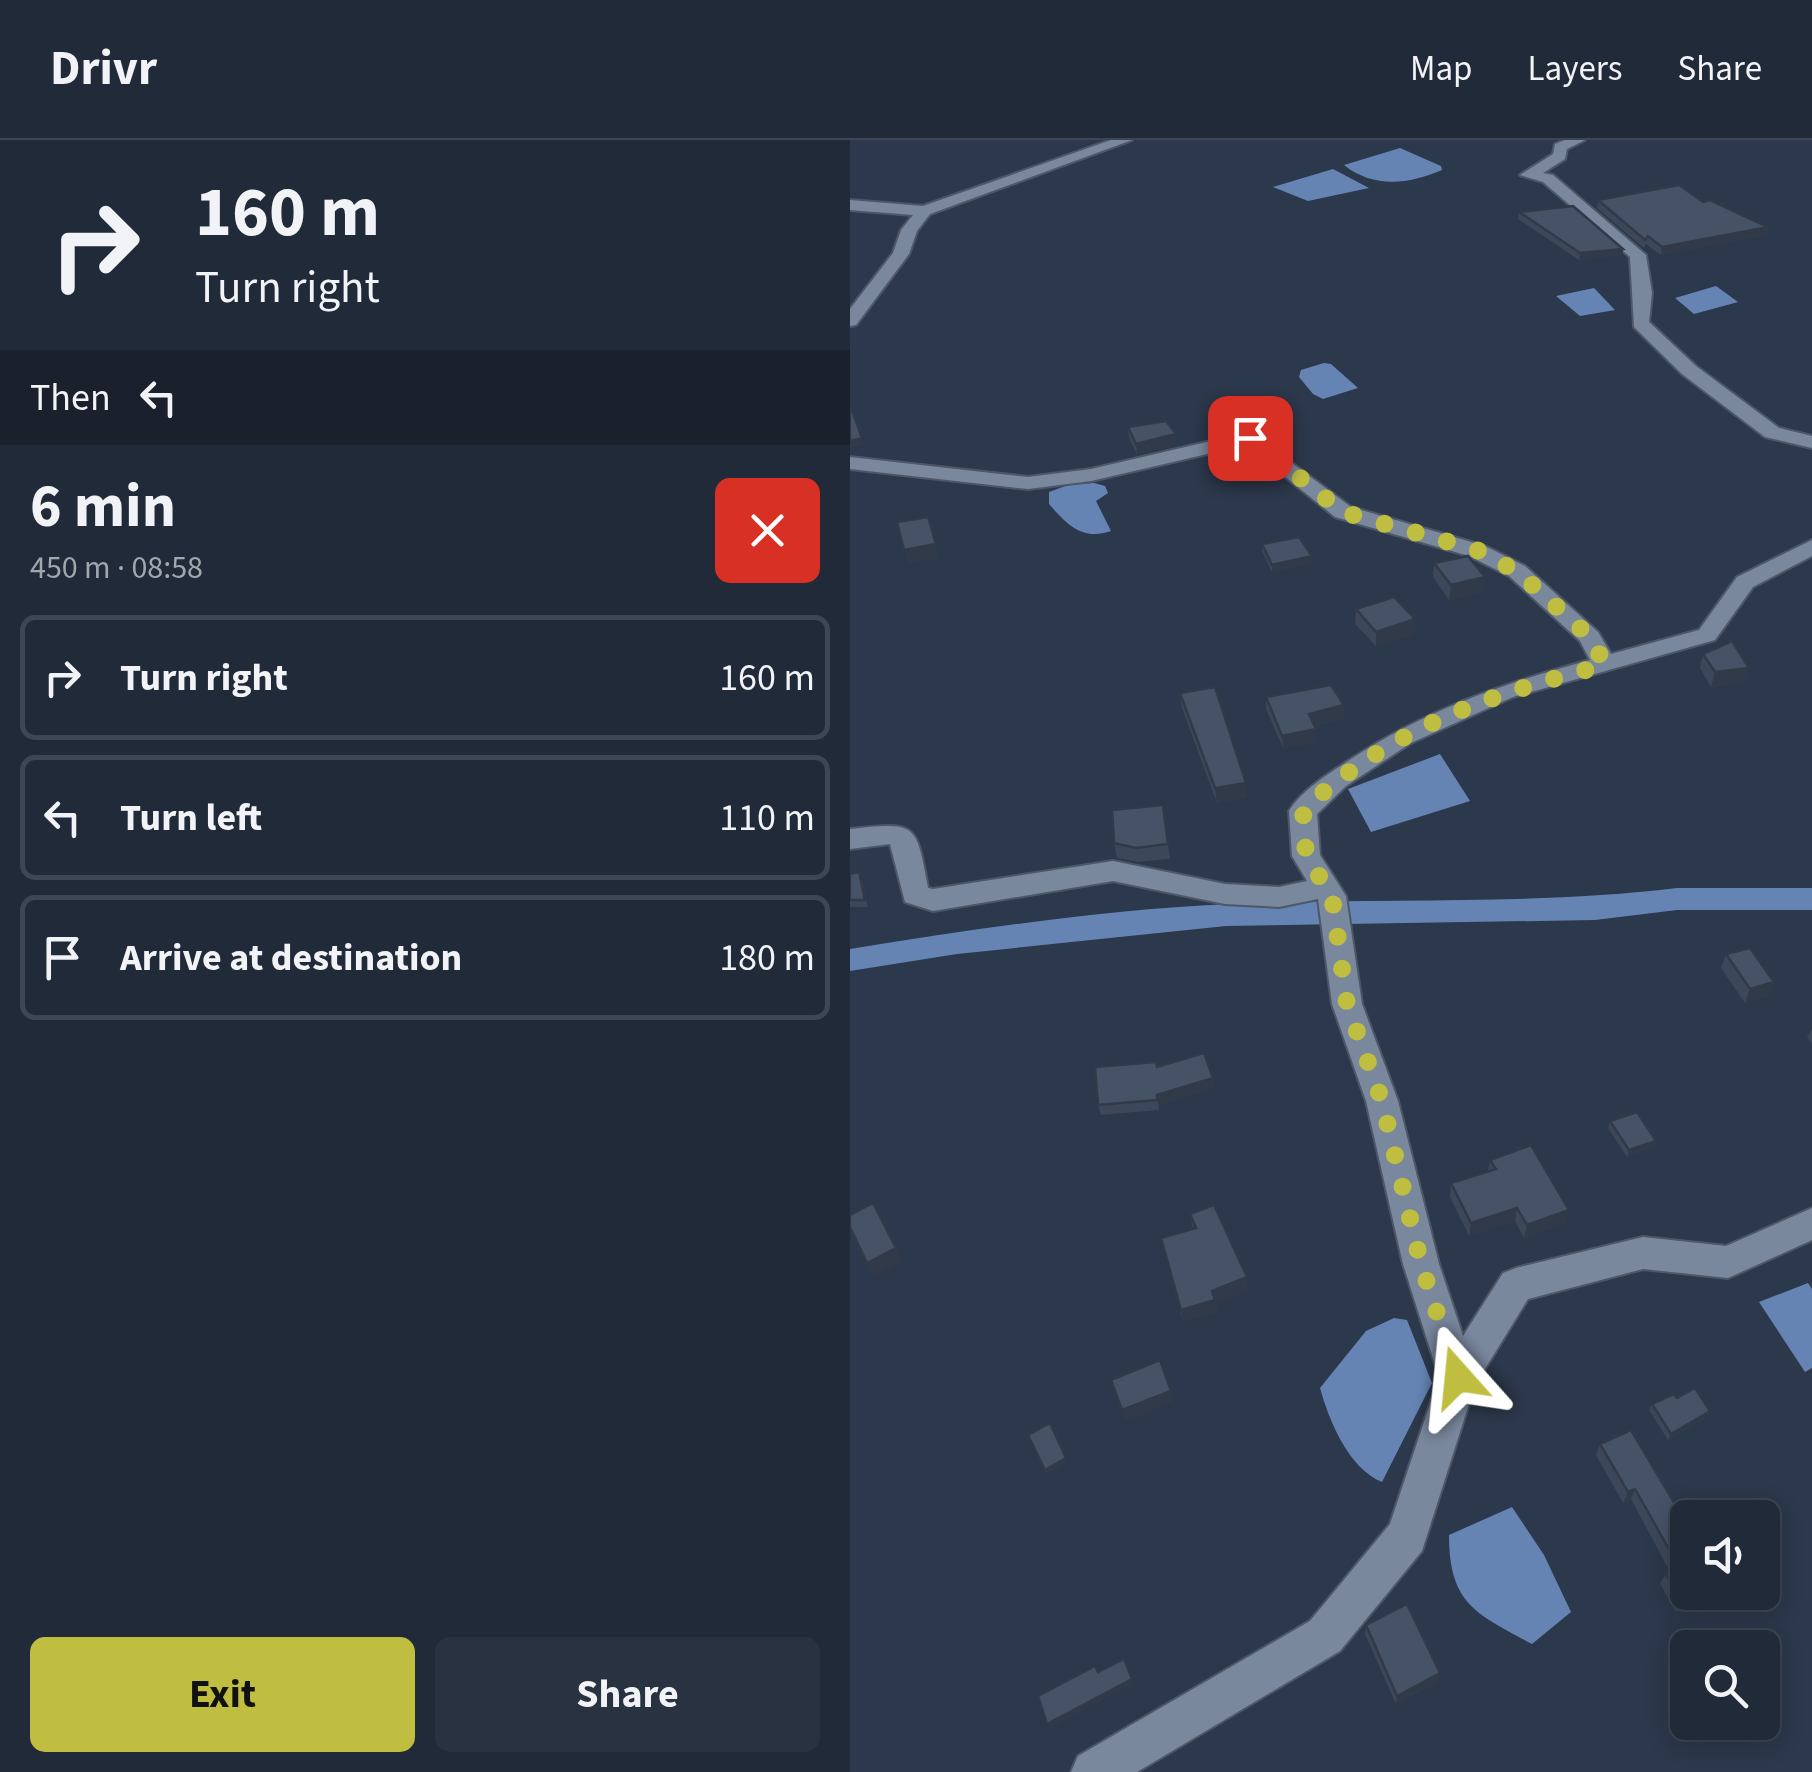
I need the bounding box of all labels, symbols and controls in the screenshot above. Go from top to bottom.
text: Drivr [50,35,157,103]
text: Map [1410,44,1473,94]
text: Layers [1528,44,1622,94]
text: Share [1677,44,1762,94]
text: 160 m [195,163,380,263]
icon: right [30,180,160,310]
text: Turn right [195,256,380,320]
icon: left [131,370,186,425]
text: Then [30,371,111,425]
pin [1208,396,1293,481]
icon: arrive [1223,411,1278,466]
text: 6 min [30,465,176,550]
button: close [715,478,820,583]
text: 450 m · 08:58 [30,545,203,591]
icon: right [35,650,90,705]
text: Turn right [120,651,288,705]
text: 160 m [719,651,815,705]
icon: left [35,790,90,845]
text: Turn left [120,791,262,845]
text: 110 m [719,791,815,845]
icon: arrive [35,930,90,985]
text: Arrive at destination [120,931,462,985]
text: 180 m [719,931,815,985]
position arrow [1406,1325,1510,1429]
map controls [1670,1500,1780,1740]
button: sound [1670,1500,1780,1610]
button: search [1670,1630,1780,1740]
button: Exit [30,1637,415,1752]
button: Share [435,1637,820,1752]

